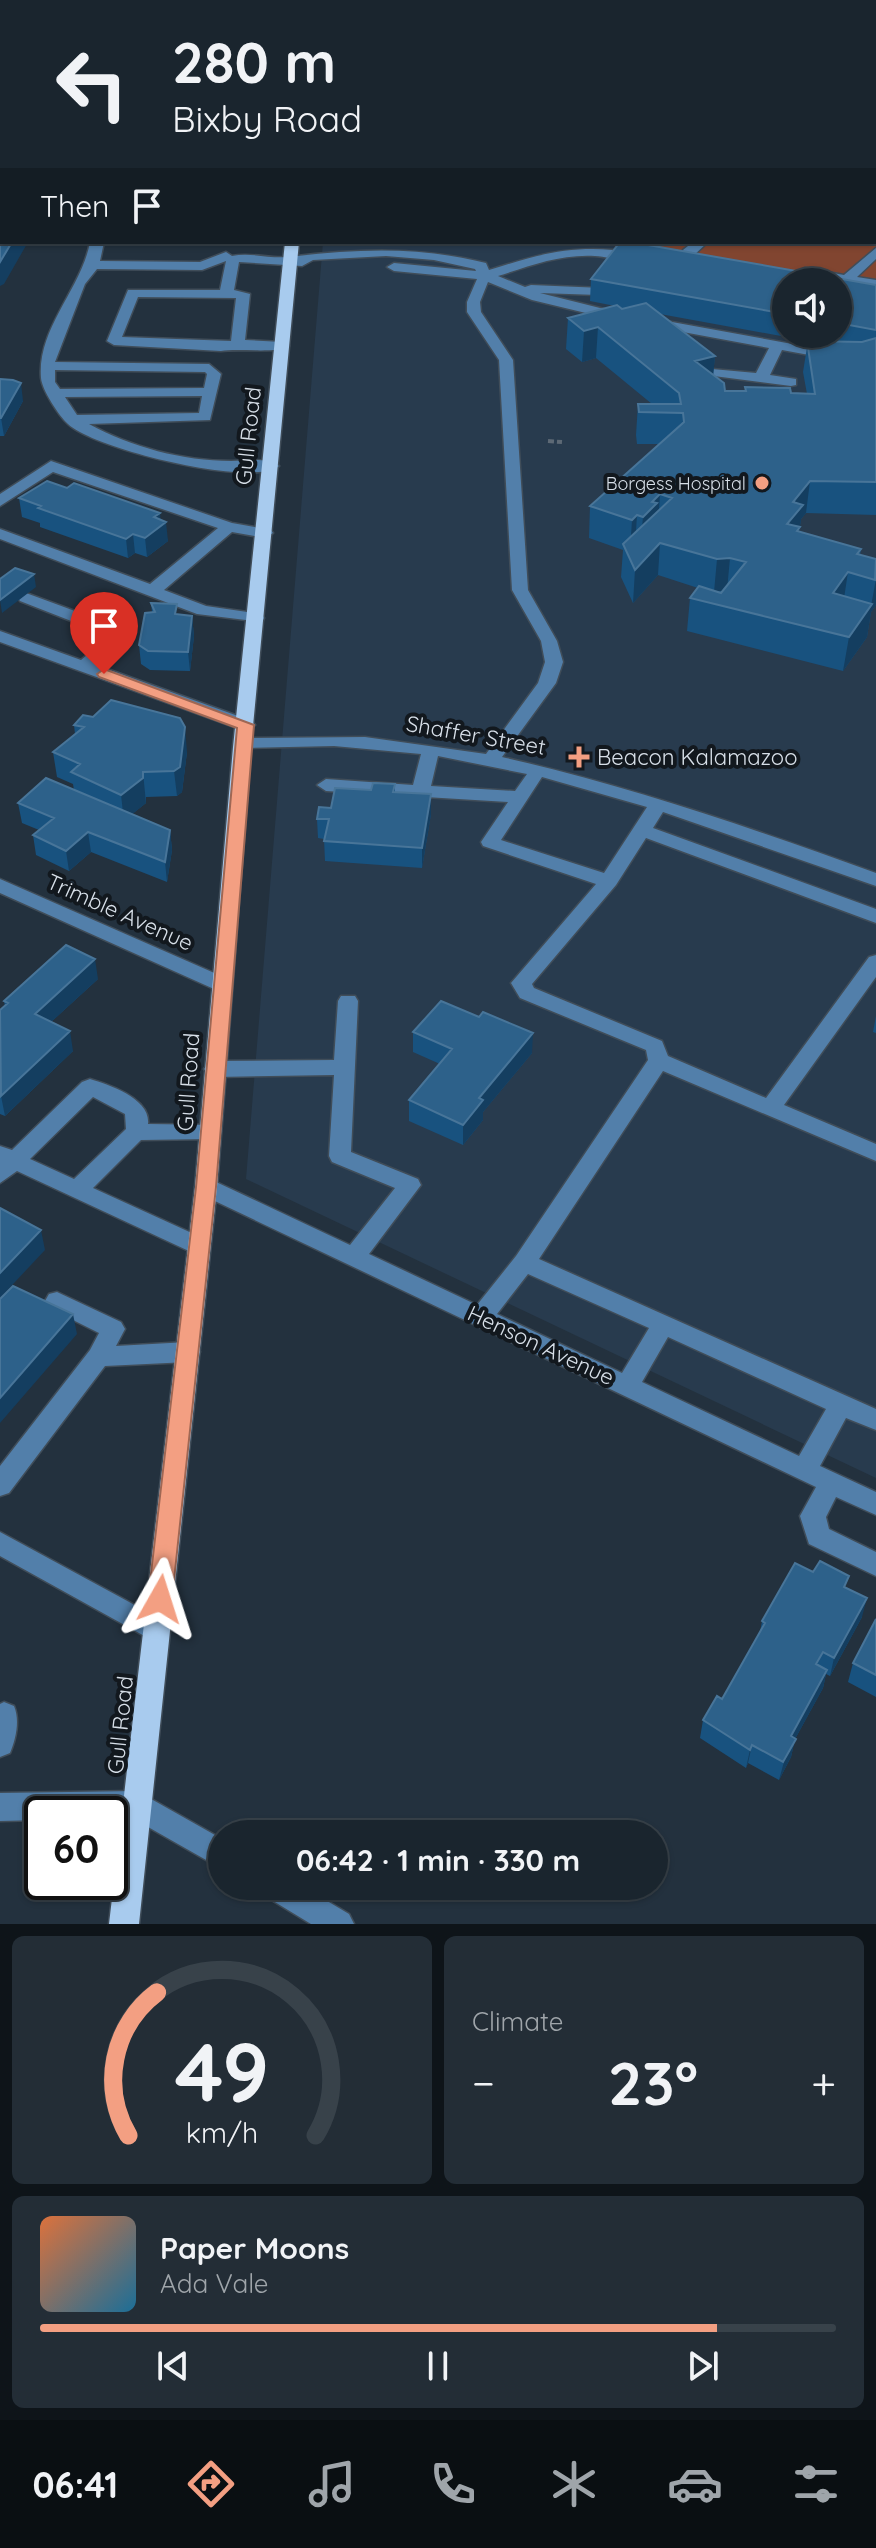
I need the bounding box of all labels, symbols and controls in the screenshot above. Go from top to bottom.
text: 280 m [172,27,336,97]
icon: left [40,32,144,136]
text: Bixby Road [172,96,362,141]
icon: arrive [125,184,169,228]
text: Then [40,187,109,225]
map controls [772,268,852,348]
button: sound [772,268,852,348]
street label: Gull Road [229,386,267,486]
place label: Borgess Hospital [606,472,746,495]
marker: Borgess Hospital [753,474,771,492]
pin [70,592,138,674]
icon: arrive [82,604,126,648]
street label: Shaffer Street [404,709,548,761]
place label: Beacon Kalamazoo [597,743,797,771]
marker: Beacon Kalamazoo [568,746,590,768]
street label: Trimble Avenue [43,867,197,957]
street label: Gull Road [171,1032,205,1132]
street label: Henson Avenue [463,1299,619,1391]
position arrow [118,1557,202,1641]
street label: Gull Road [101,1675,139,1775]
speed limit sign: 60 [24,1796,128,1900]
text: 06:42 · 1 min · 330 m [296,1841,580,1879]
text: Climate [472,2005,563,2038]
text: 49 [175,2019,269,2123]
text: 23° [608,2045,698,2120]
text: − [472,2055,495,2110]
text: + [811,2055,836,2110]
text: km/h [186,2114,258,2150]
text: Paper Moons [160,2229,349,2267]
text: Ada Vale [160,2267,269,2300]
icon: previous [151,2344,195,2388]
icon: pause [416,2344,460,2388]
icon: next [681,2344,725,2388]
icon: directions [183,2456,239,2512]
icon: music [304,2456,360,2512]
icon: phone [425,2456,481,2512]
icon: climate [546,2456,602,2512]
icon: car [667,2456,723,2512]
icon: filters [788,2456,844,2512]
text: 06:41 [32,2462,118,2507]

